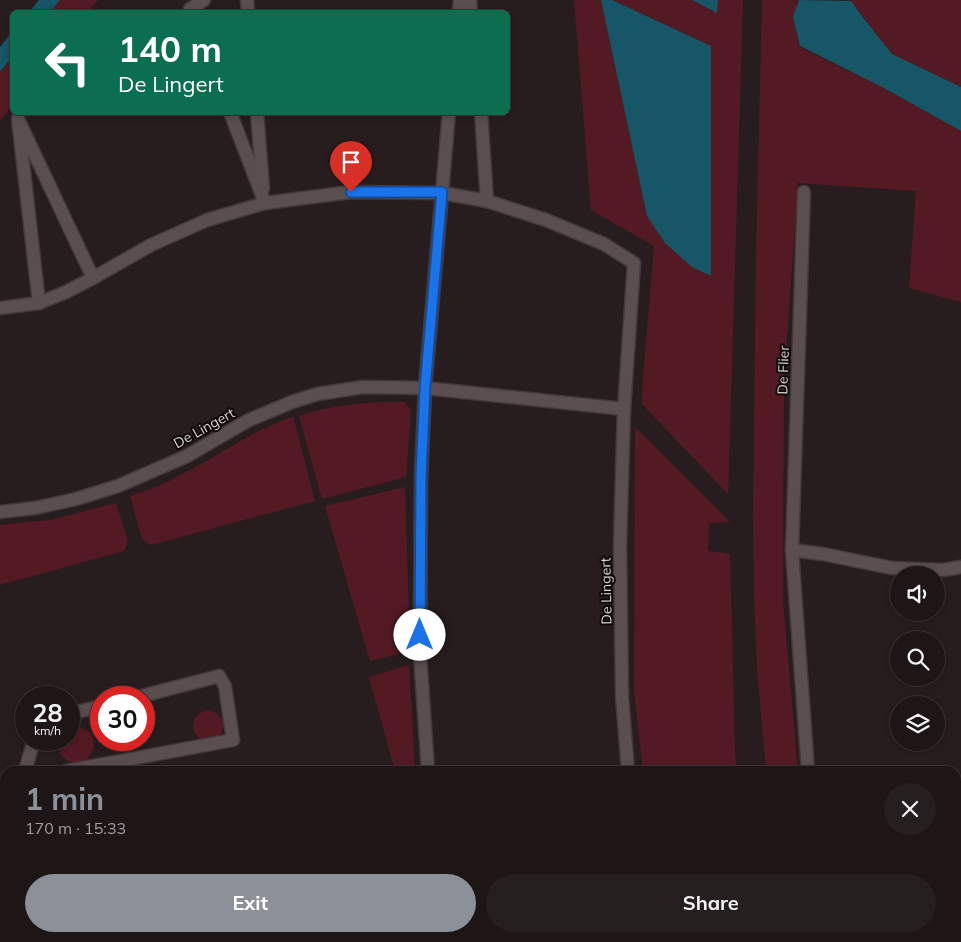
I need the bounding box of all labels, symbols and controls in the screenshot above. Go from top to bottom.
text: 140 m [118,27,222,71]
icon: left [35,30,100,95]
text: De Lingert [118,70,224,98]
pin [330,141,372,192]
icon: arrive [337,148,365,176]
street label: De Flier [773,344,793,395]
street label: De Lingert [170,404,238,452]
street label: De Lingert [596,557,616,625]
map controls [890,566,945,751]
button: sound [890,566,945,621]
position arrow [393,608,445,660]
button: search [890,631,945,686]
speed limit sign: 30 [90,686,155,751]
button: layers [890,696,945,751]
text: 28 [32,697,63,728]
text: km/h [34,723,61,738]
text: 1 min [25,780,104,818]
button: close [884,783,936,835]
text: 170 m · 15:33 [25,818,126,838]
button: Exit [25,874,476,932]
button: Share [486,874,936,932]

